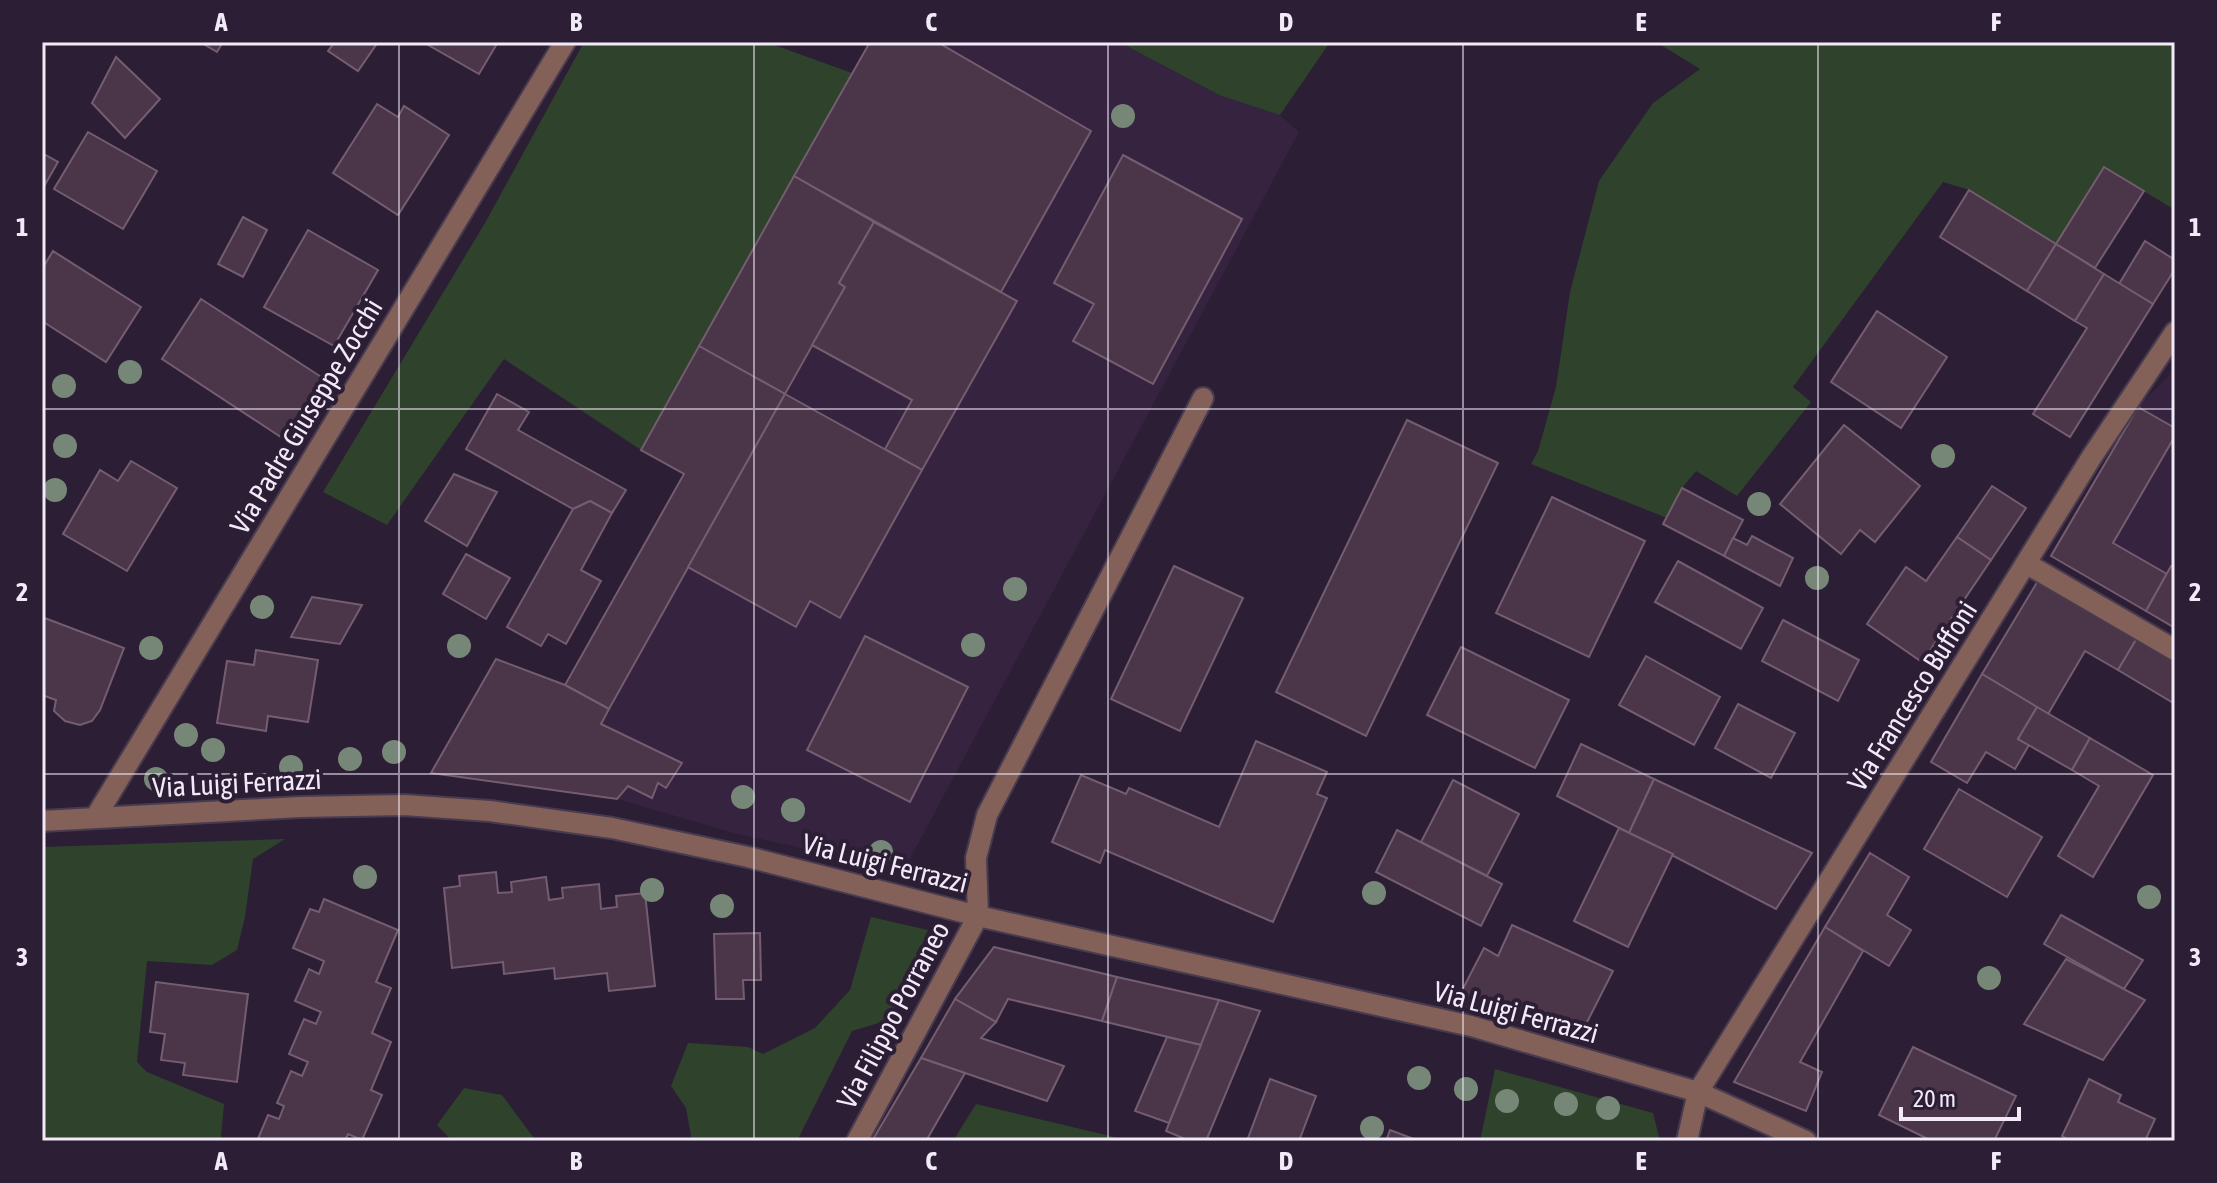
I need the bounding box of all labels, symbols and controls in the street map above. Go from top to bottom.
text: A [214,7,228,37]
text: B [570,7,583,37]
text: C [925,7,937,37]
text: D [1279,7,1293,37]
text: E [1635,7,1647,37]
text: F [1991,7,2002,37]
text: 1 [16,212,28,242]
text: 1 [2189,212,2201,242]
street label: Via Padre Giuseppe Zocchi [223,293,389,539]
text: 2 [16,577,28,607]
text: 2 [2189,577,2201,607]
street label: Via Francesco Buffoni [1841,595,1983,797]
street label: Via Luigi Ferrazzi [152,763,322,803]
street label: Via Luigi Ferrazzi [799,827,971,899]
street label: Via Filippo Porraneo [830,916,956,1114]
text: 3 [16,942,28,972]
text: 3 [2189,942,2201,972]
street label: Via Luigi Ferrazzi [1430,975,1602,1049]
scale bar [1901,1071,2019,1121]
text: 20 m [1913,1085,1956,1112]
text: A [214,1146,228,1176]
text: B [570,1146,583,1176]
text: C [925,1146,937,1176]
text: D [1279,1146,1293,1176]
text: E [1635,1146,1647,1176]
text: F [1991,1146,2002,1176]

